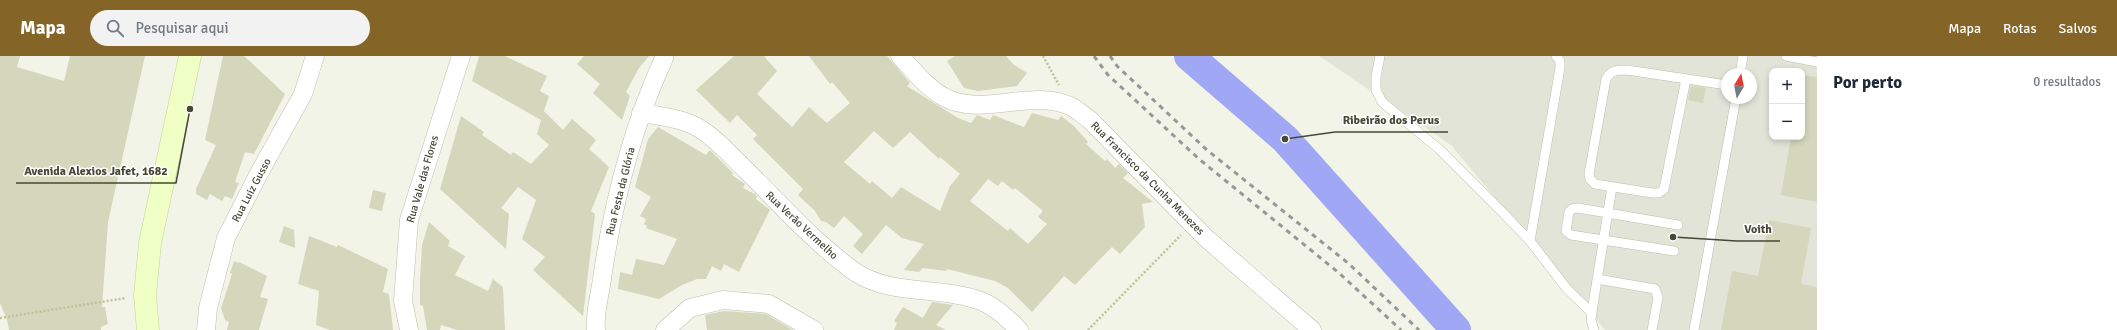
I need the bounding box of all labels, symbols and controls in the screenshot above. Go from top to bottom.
search box [90,10,370,46]
text: Mapa [20,16,66,40]
icon: search [104,17,126,39]
text: Pesquisar aqui [136,19,229,37]
text: Mapa [1948,20,1981,37]
text: Rotas [2003,20,2037,37]
text: Salvos [2059,20,2097,37]
north arrow [1721,68,1757,104]
map controls [1769,68,1805,140]
button: + [1769,68,1805,104]
text: Por perto [1833,72,1902,93]
text: 0 resultados [2033,74,2101,90]
button: − [1769,104,1805,140]
callout: Ribeirão dos Perus [1335,108,1448,132]
text: Ribeirão dos Perus [1343,113,1440,128]
street label: Rua Francisco da Cunha Menezes [1088,119,1207,238]
street label: Rua Vale das Flores [404,134,441,224]
street label: Rua Festa da Glória [603,145,638,237]
street label: Rua Luiz Gusso [229,156,274,224]
callout: Avenida Alexios Jafet, 1682 [16,159,176,183]
text: Avenida Alexios Jafet, 1682 [24,164,168,179]
street label: Rua Verão Vermelho [763,189,841,262]
callout: Voith [1737,217,1780,241]
text: Voith [1744,222,1772,237]

